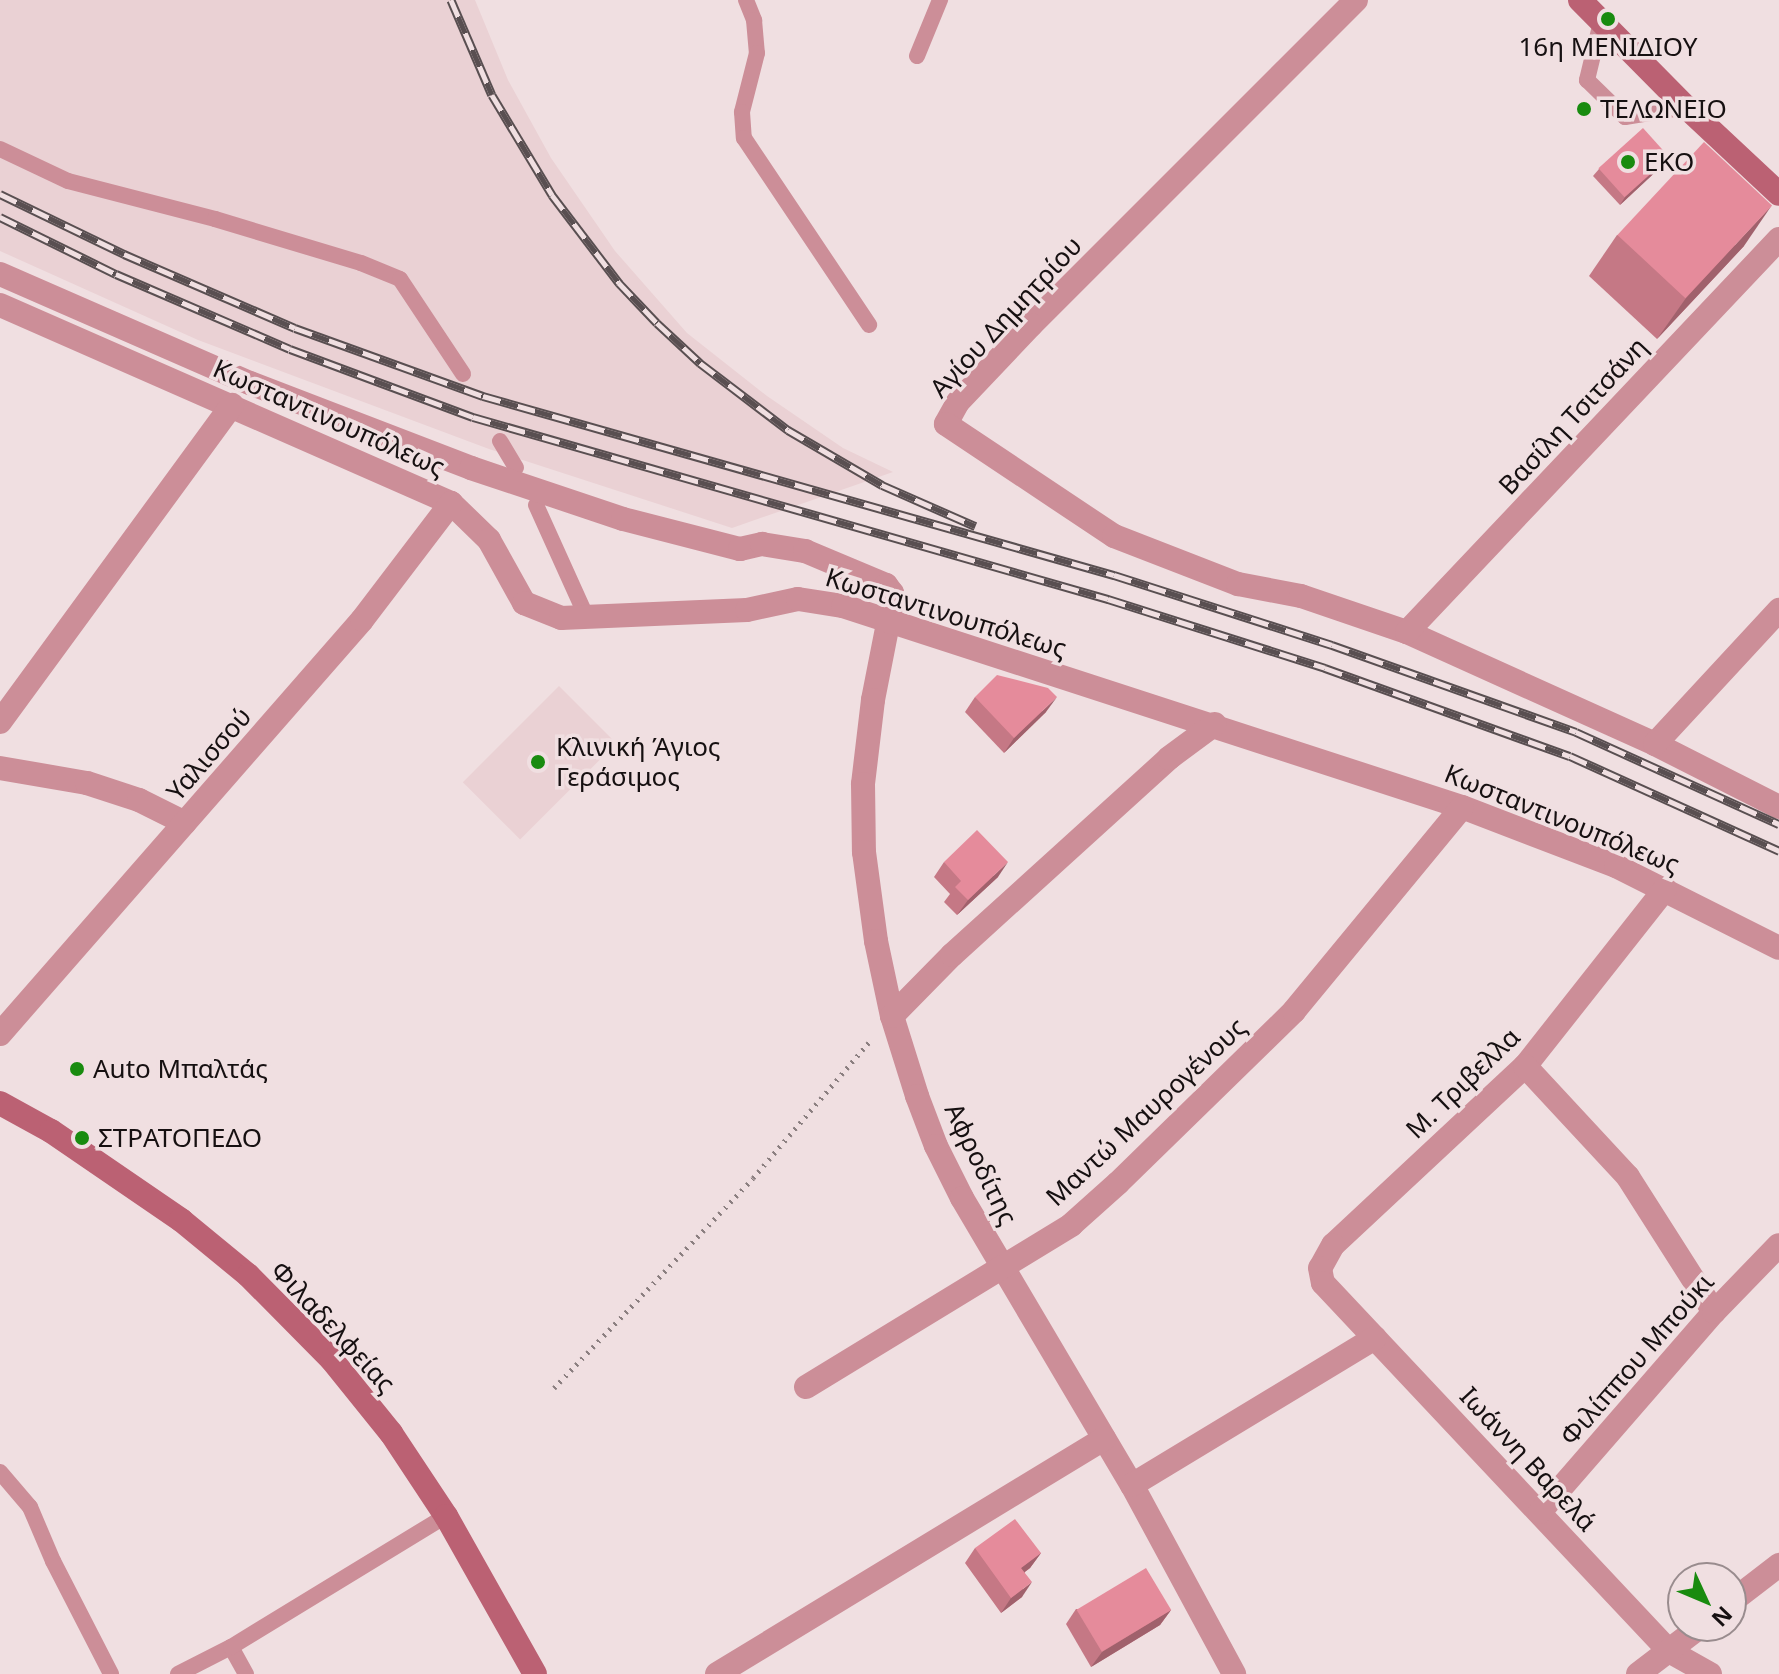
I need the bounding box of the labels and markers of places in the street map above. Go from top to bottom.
marker: 16η ΜΕΝΙΔΙΟΥ [1599,10,1617,28]
place label: 16η ΜΕΝΙΔΙΟΥ [1518,31,1698,63]
place label: ΤΕΛΩΝΕΙΟ [1600,93,1727,125]
marker: ΤΕΛΩΝΕΙΟ [1575,100,1593,118]
place label: EKO [1644,146,1694,178]
marker: EKO [1619,153,1637,171]
place label: Κλινική Άγιος Γεράσιμος [556,731,721,792]
marker: Κλινική Άγιος Γεράσιμος [527,751,549,773]
place label: Auto Μπαλτάς [93,1053,268,1085]
marker: Auto Μπαλτάς [68,1060,86,1078]
place label: ΣΤΡΑΤΟΠΕΔΟ [98,1122,262,1154]
marker: ΣΤΡΑΤΟΠΕΔΟ [73,1129,91,1147]

